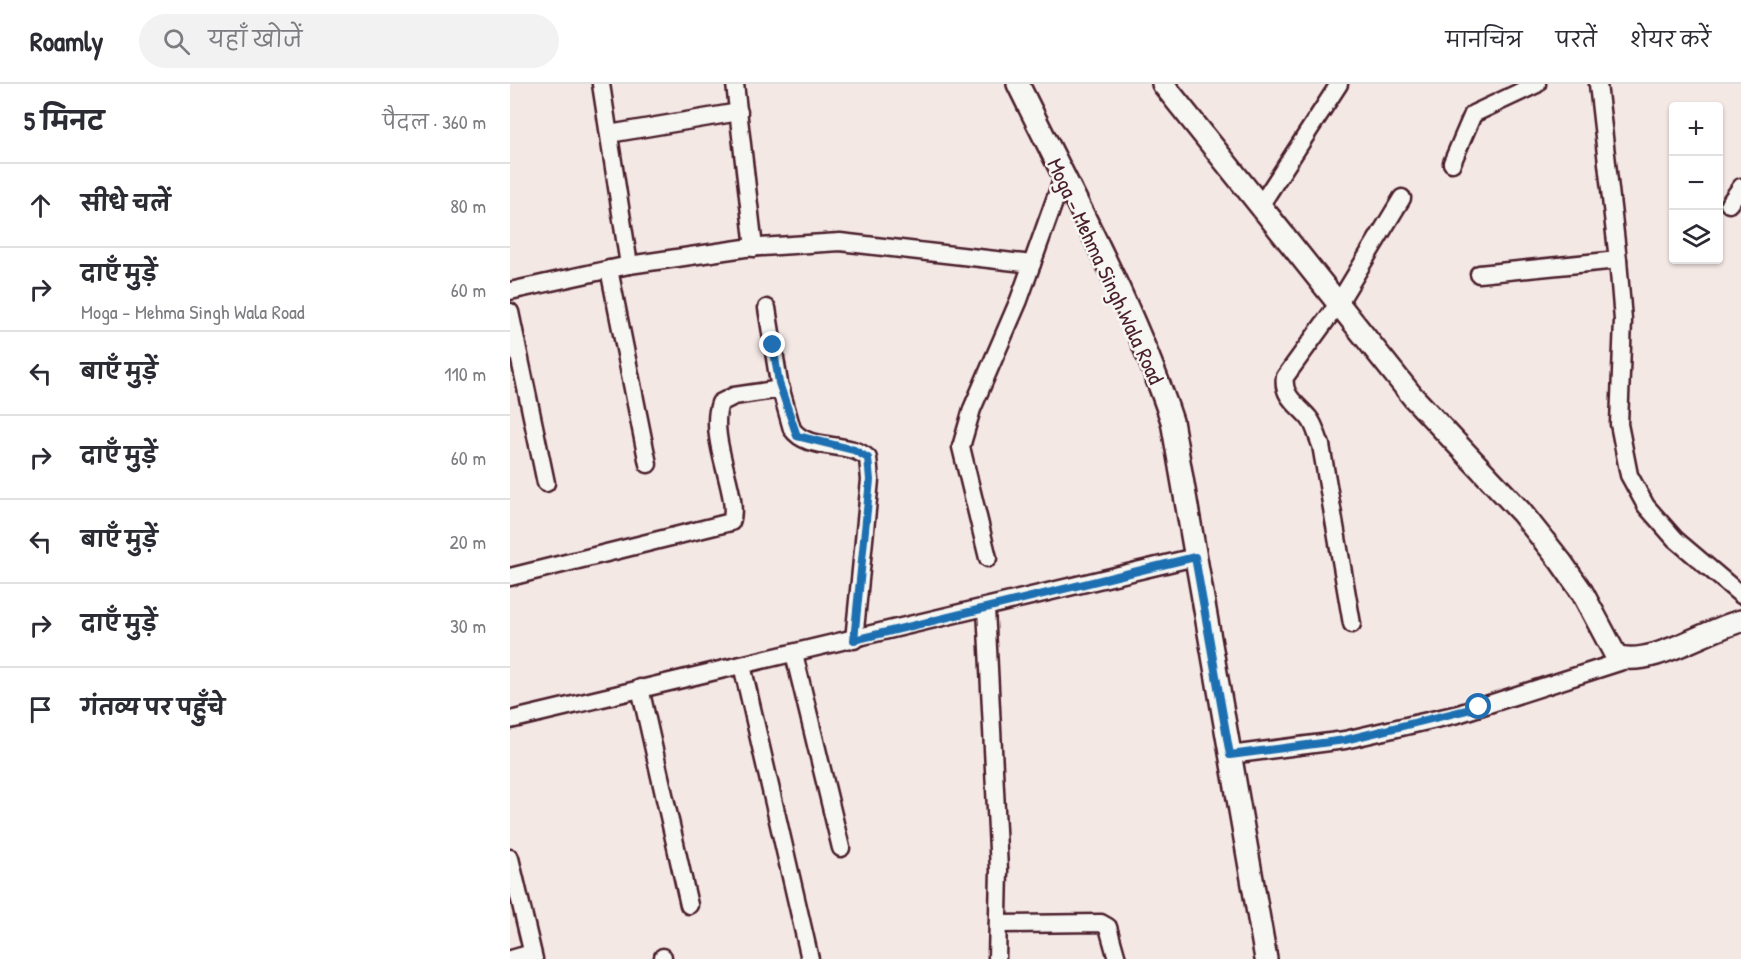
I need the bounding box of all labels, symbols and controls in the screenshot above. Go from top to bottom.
search box [139,14,559,68]
text: Roamly [30,22,103,60]
text: यहाँ खोजें [208,24,302,54]
icon: search [160,25,193,58]
text: मानचित्र [1446,25,1523,54]
text: परतें [1556,25,1597,54]
text: शेयर करें [1630,25,1711,54]
map controls [1669,102,1723,264]
button: + [1669,102,1723,156]
text: 5 मिनट [24,103,104,138]
text: पैदल · 360 m [382,108,486,135]
street label: Moga - Mehma Singh Wala Road [1040,153,1172,389]
button: − [1669,156,1723,210]
text: सीधे चलें [81,188,171,218]
icon: ahead [24,189,57,222]
text: 80 m [450,192,486,219]
button: layers [1669,210,1723,264]
text: दाएँ मुड़ें [81,258,157,288]
icon: right [24,273,57,306]
text: 60 m [451,276,486,303]
text: Moga - Mehma Singh Wala Road [81,298,305,325]
route end [759,331,785,357]
text: बाएँ मुड़ें [81,356,158,386]
icon: left [24,357,57,390]
text: 110 m [444,360,486,387]
text: दाएँ मुड़ें [81,440,157,470]
icon: right [24,441,57,474]
text: 60 m [451,444,486,471]
text: बाएँ मुड़ें [81,524,158,554]
icon: left [24,525,57,558]
text: 20 m [449,528,486,555]
text: दाएँ मुड़ें [81,608,157,638]
icon: right [24,609,57,642]
text: 30 m [450,612,486,639]
text: गंतव्य पर पहुँचे [81,692,225,722]
icon: arrive [24,693,57,726]
route start [1465,693,1491,719]

